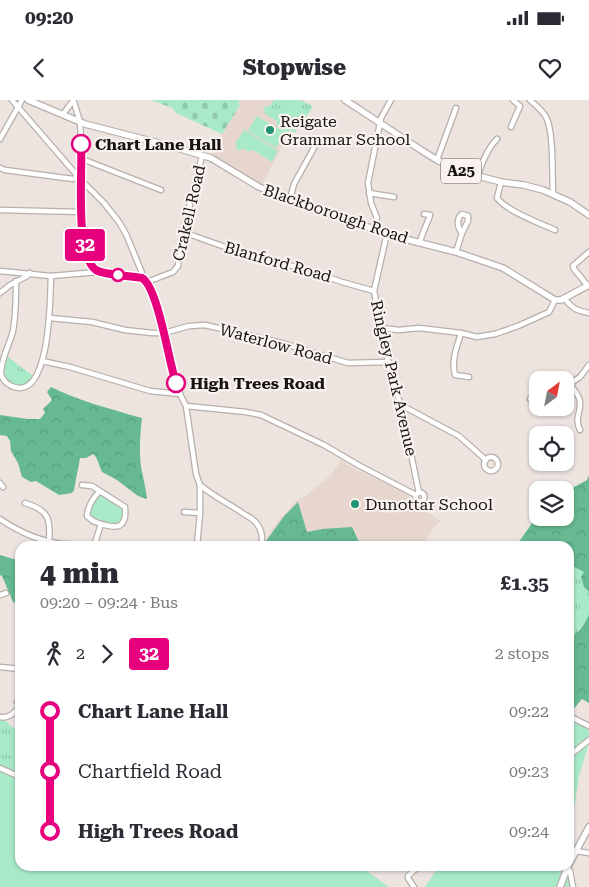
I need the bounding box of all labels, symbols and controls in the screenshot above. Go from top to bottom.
text: 09:20 [25,6,74,29]
icon: back [25,54,53,82]
icon: heart [536,54,564,82]
text: Stopwise [243,55,346,80]
place label: Reigate Grammar School [280,112,410,149]
marker: Reigate Grammar School [264,124,276,136]
marker: Chart Lane Hall [71,134,91,154]
place label: Chart Lane Hall [95,135,222,154]
road number: A25 [441,158,481,184]
street label: Crakell Road [169,163,209,263]
street label: Blackborough Road [261,180,411,248]
line badge: 32 [62,229,108,261]
text: 32 [75,234,95,255]
street label: Blanford Road [222,238,334,286]
unlabelled marker [111,268,125,282]
street label: Ringley Park Avenue [367,298,421,458]
street label: Waterlow Road [217,320,335,368]
north arrow [529,371,574,416]
map controls [529,371,574,526]
marker: High Trees Road [166,373,186,393]
place label: High Trees Road [190,374,325,393]
button: locate [529,426,574,471]
button: layers [529,481,574,526]
place label: Dunottar School [365,495,493,514]
marker: Dunottar School [349,498,361,510]
text: 4 min [40,557,119,590]
text: £1.35 [500,572,549,595]
text: 09:20 – 09:24 · Bus [40,593,178,612]
icon: walk [40,640,68,668]
icon: forward [93,640,121,668]
text: 32 [139,643,159,664]
text: 2 [76,644,85,663]
text: 2 stops [495,644,549,663]
text: Chart Lane Hall [78,700,228,723]
text: 09:22 [509,702,549,721]
text: Chartfield Road [78,760,222,783]
text: 09:23 [509,762,549,781]
text: High Trees Road [78,820,238,843]
text: 09:24 [509,822,549,841]

